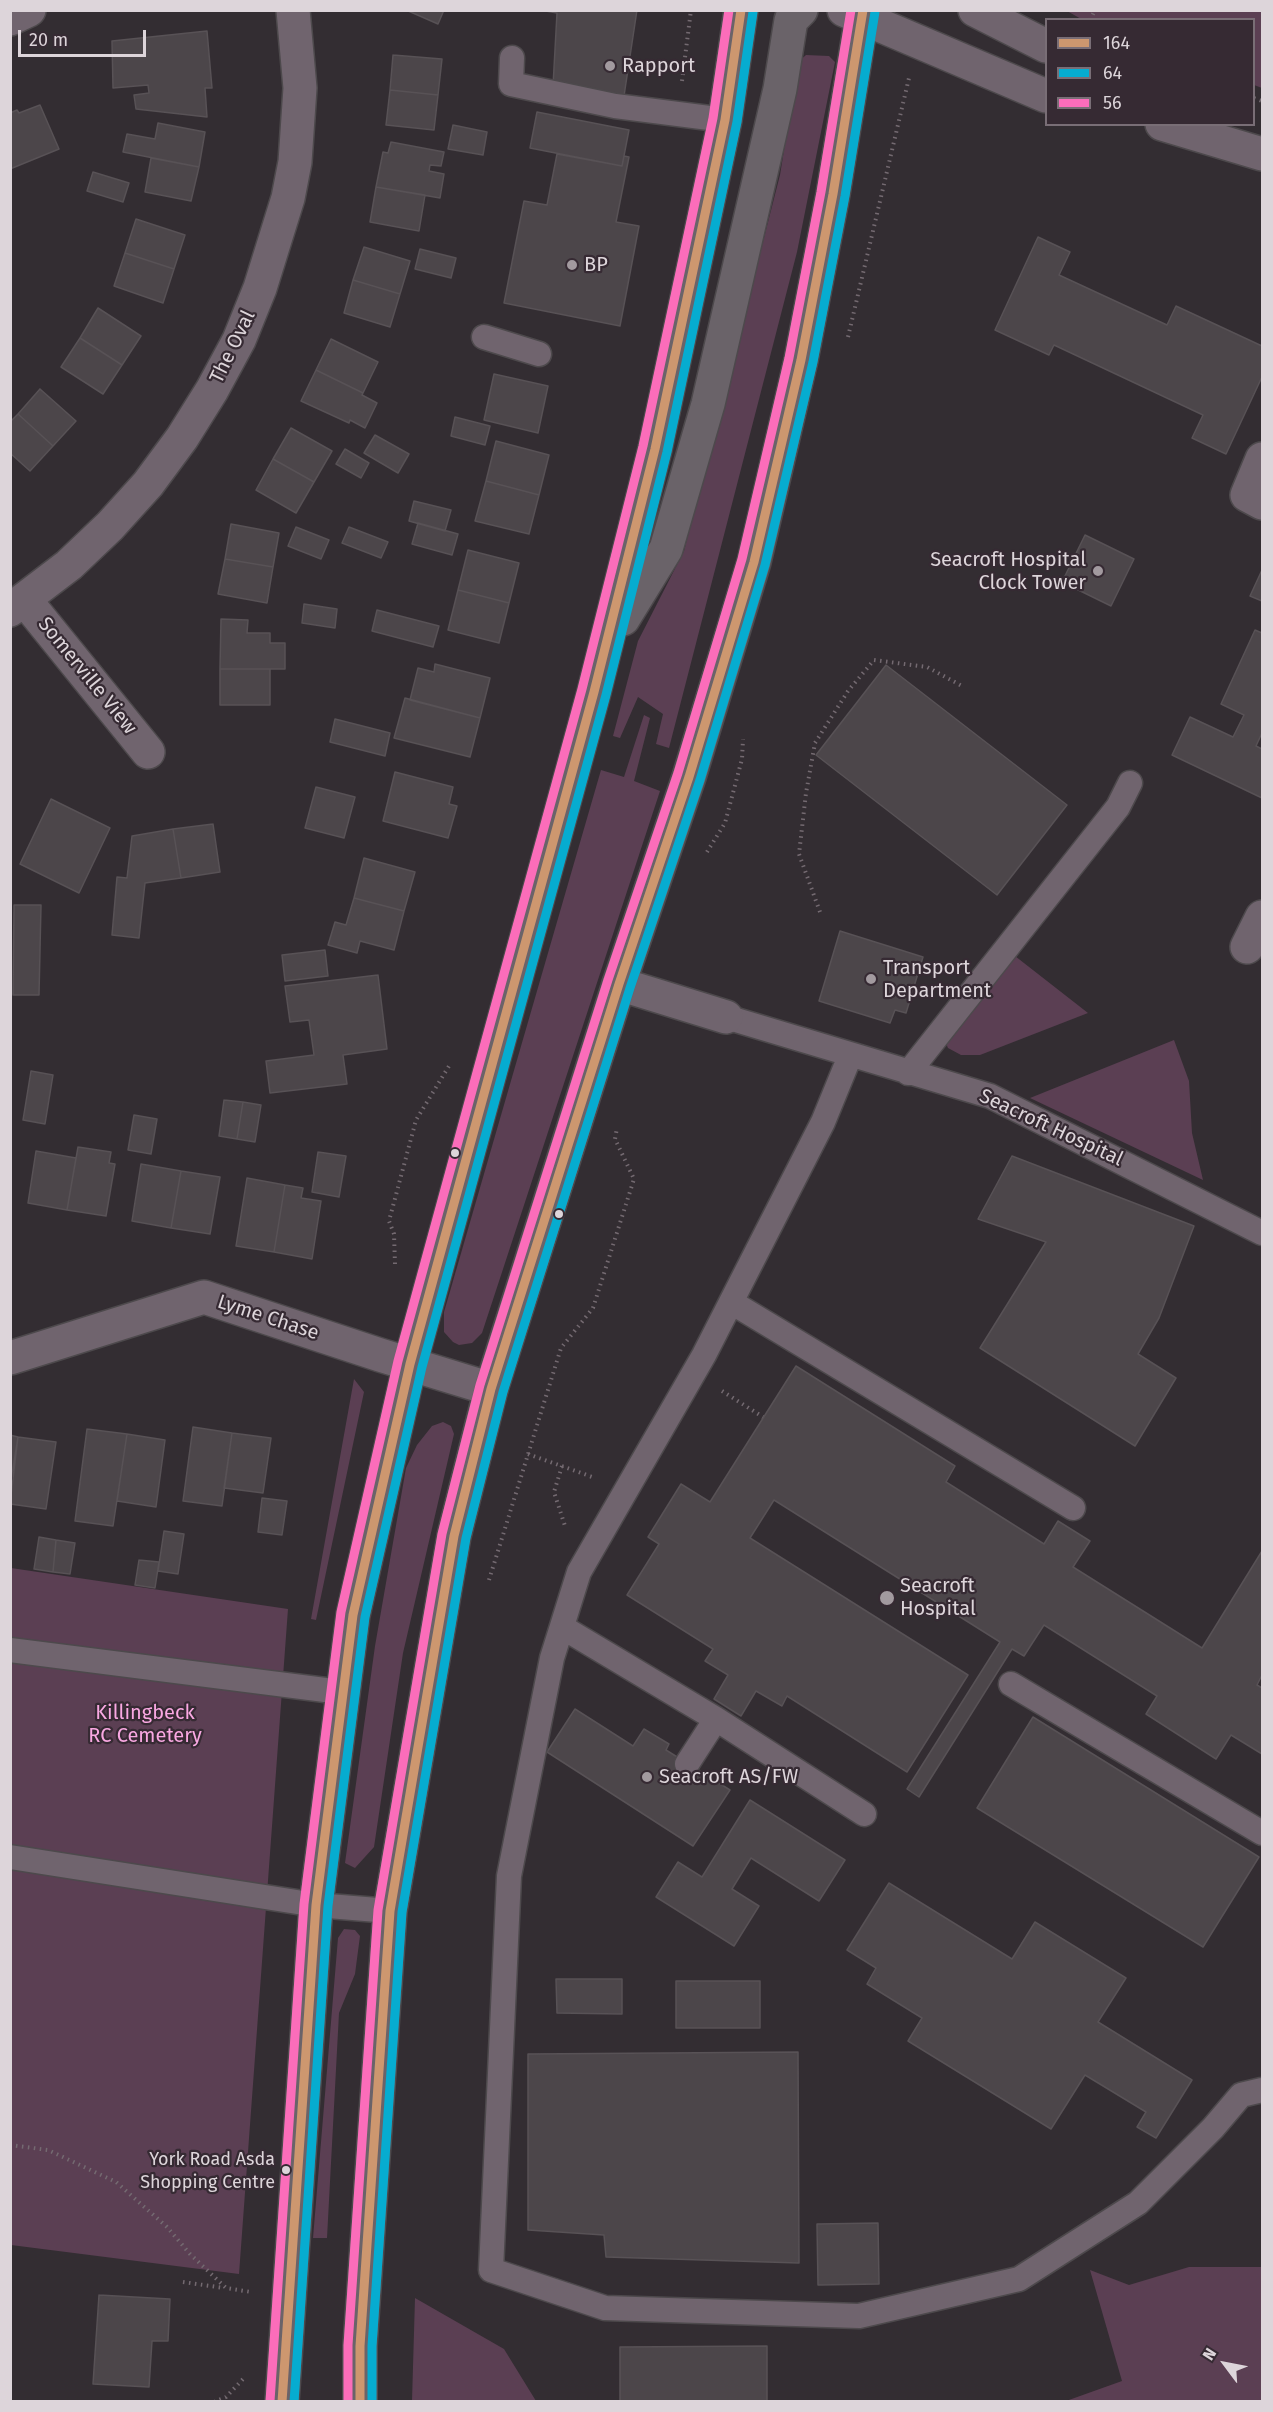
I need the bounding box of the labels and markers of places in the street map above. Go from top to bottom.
place label: Rapport [622,54,695,78]
marker: Rapport [603,59,617,73]
place label: BP [584,253,608,277]
marker: BP [565,258,579,272]
place label: Seacroft Hospital Clock Tower [930,548,1086,595]
marker: Seacroft Hospital Clock Tower [1091,564,1105,578]
place label: Transport Department [883,956,991,1003]
marker: Transport Department [864,972,878,986]
unlabelled marker [449,1147,461,1159]
unlabelled marker [553,1208,565,1220]
place label: Seacroft Hospital [900,1574,976,1621]
marker: Seacroft Hospital [878,1589,896,1607]
place label: Seacroft AS/FW [659,1765,798,1789]
marker: Seacroft AS/FW [640,1770,654,1784]
place label: York Road Asda Shopping Centre [140,2149,275,2192]
marker: York Road Asda Shopping Centre [280,2164,292,2176]

